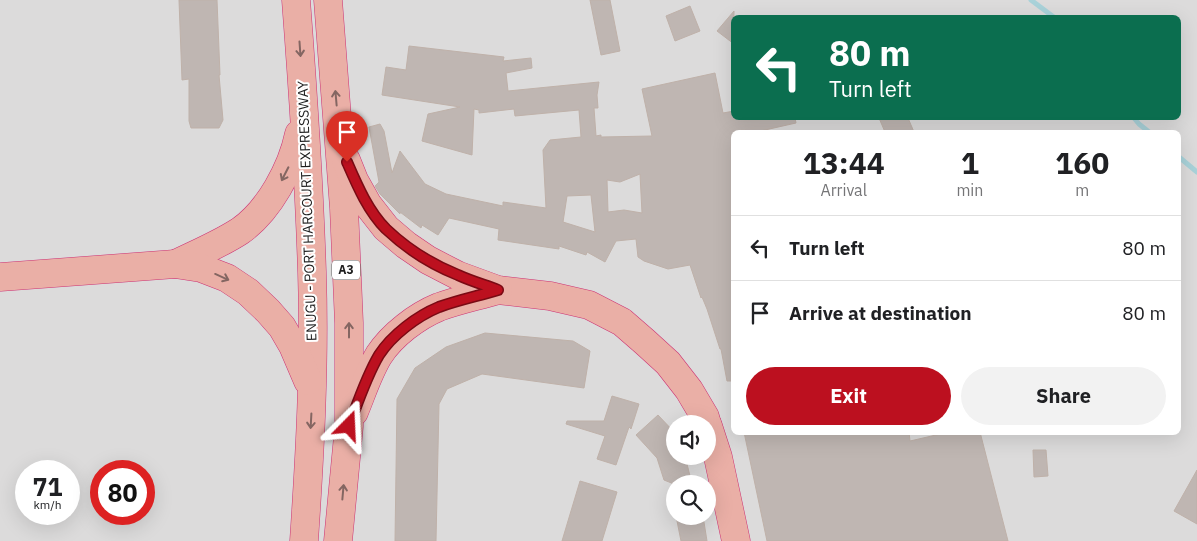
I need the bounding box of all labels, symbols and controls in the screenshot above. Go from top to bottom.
text: 80 m [829,30,911,76]
icon: left [746,35,811,100]
one-way arrow [295,40,304,56]
text: Turn left [829,74,912,103]
street label: ENUGU - PORT HARCOURT EXPRESSWAY [293,80,321,341]
one-way arrow [331,90,340,106]
pin [326,111,368,162]
icon: arrive [333,118,361,146]
text: 13:44 [803,143,885,182]
text: 1 [961,143,979,182]
text: 160 [1055,143,1109,182]
one-way arrow [280,166,289,181]
text: Arrival [820,180,867,200]
text: min [956,180,983,200]
text: m [1075,180,1089,200]
icon: left [746,234,774,262]
text: Turn left [789,236,865,260]
text: 80 m [1122,236,1166,260]
road number: A3 [332,260,360,280]
one-way arrow [214,272,229,282]
icon: arrive [746,299,774,327]
text: Arrive at destination [789,301,972,325]
text: 80 m [1122,301,1166,325]
one-way arrow [344,322,354,338]
button: Exit [746,367,951,425]
button: Share [961,367,1166,425]
position arrow [322,399,374,451]
one-way arrow [306,412,315,428]
map controls [666,415,716,525]
button: sound [666,415,716,465]
speed limit sign: 80 [90,460,155,525]
text: 71 [32,470,63,503]
button: search [666,475,716,525]
one-way arrow [338,485,348,501]
text: km/h [33,497,62,512]

